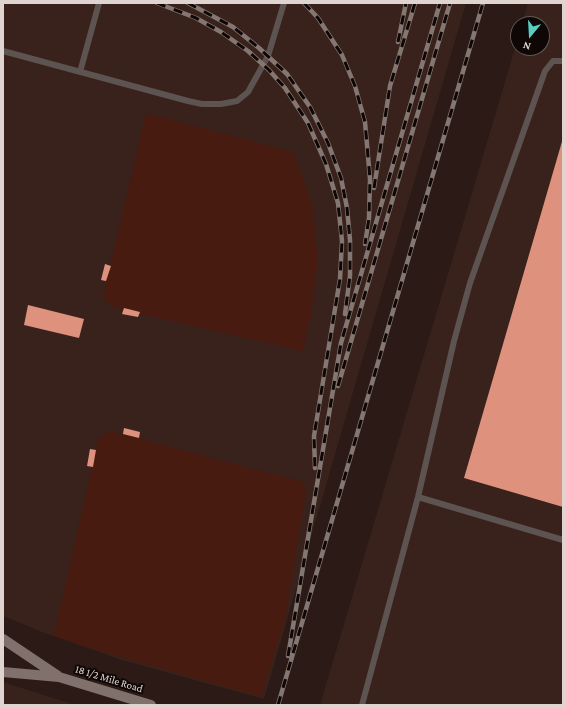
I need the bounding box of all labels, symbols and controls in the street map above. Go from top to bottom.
north arrow [510,16,550,56]
text: N [521,40,532,53]
street label: 18 1/2 Mile Road [74,662,144,696]

